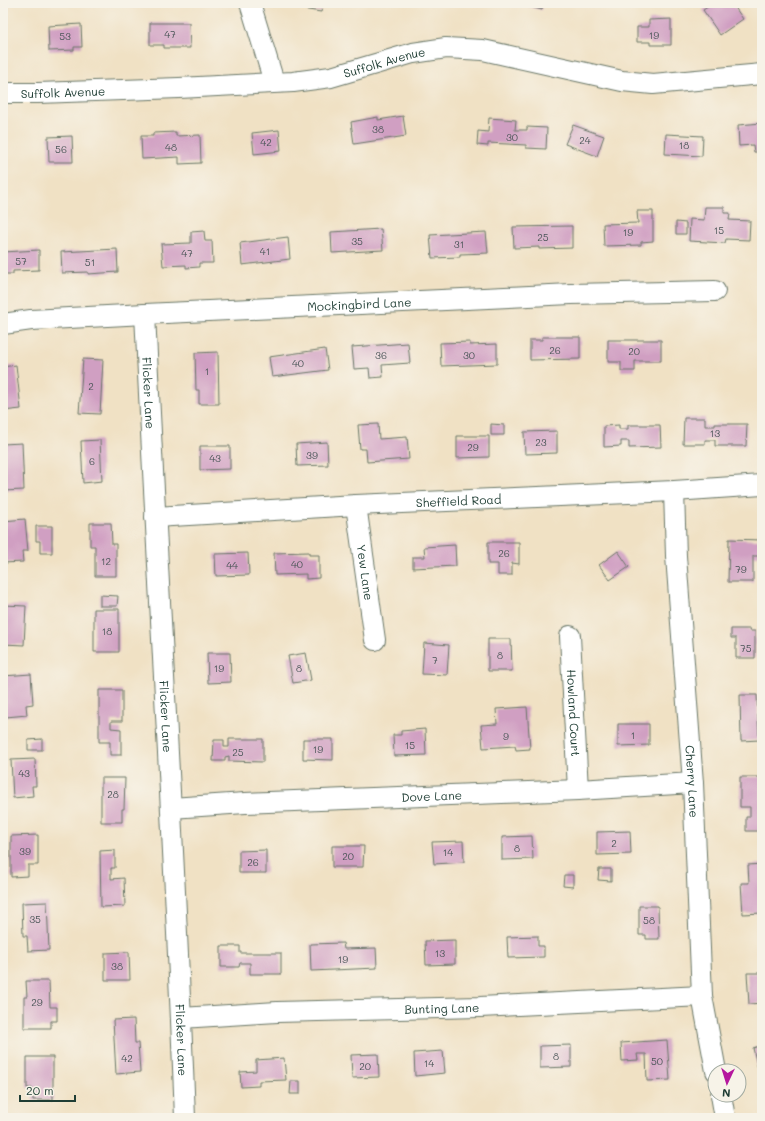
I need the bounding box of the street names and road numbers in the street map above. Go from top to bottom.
street label: Suffolk Avenue [341,43,426,81]
street label: Suffolk Avenue [21,83,106,101]
street label: Mockingbird Lane [307,294,412,314]
street label: Flicker Lane [139,357,159,429]
street label: Sheffield Road [415,491,502,510]
street label: Yew Lane [354,543,377,601]
street label: Howland Court [564,669,584,757]
street label: Flicker Lane [156,680,176,753]
street label: Cherry Lane [682,744,702,818]
street label: Dove Lane [401,787,462,805]
street label: Bunting Lane [404,999,479,1017]
street label: Flicker Lane [172,1004,191,1076]

